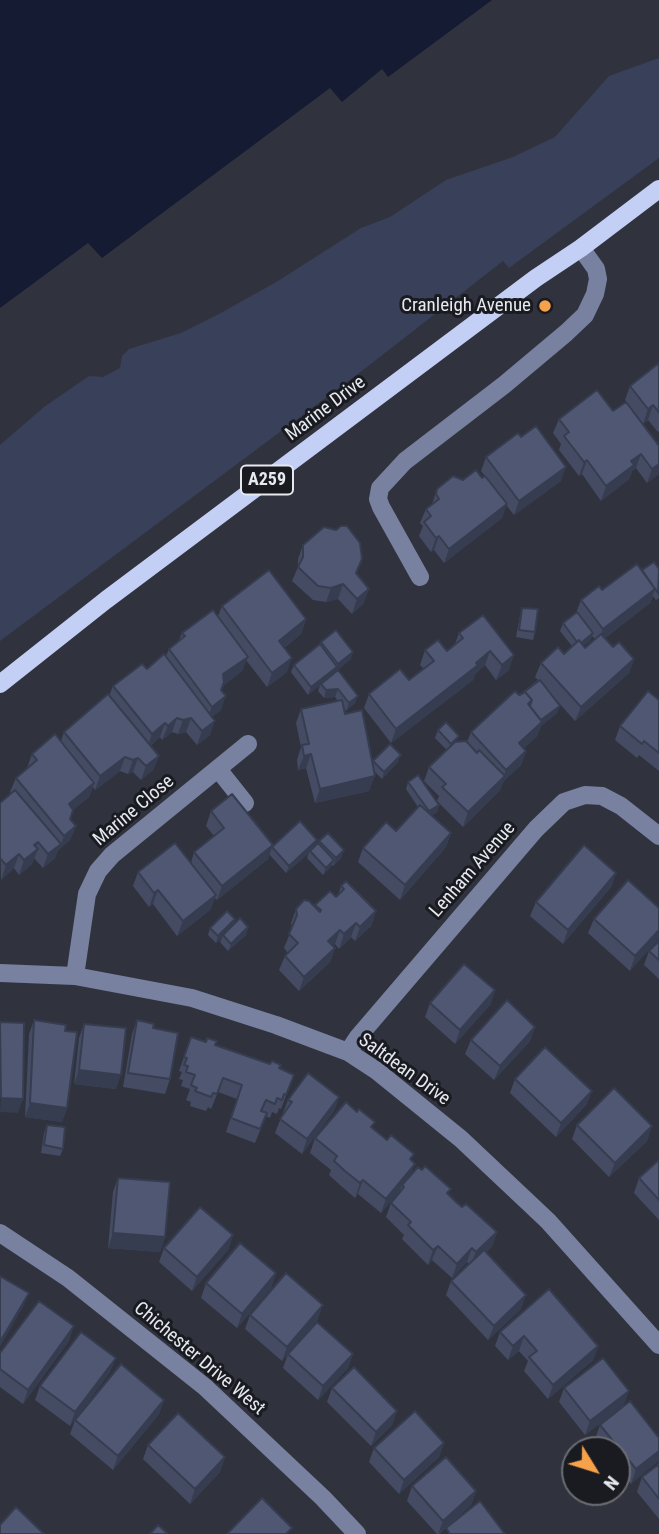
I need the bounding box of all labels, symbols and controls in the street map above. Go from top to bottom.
place label: Cranleigh Avenue [401,295,531,317]
marker: Cranleigh Avenue [537,298,553,314]
street label: Marine Drive [282,372,370,446]
road number: A259 [241,466,293,494]
street label: Marine Close [89,771,179,851]
street label: Lenham Avenue [425,818,521,922]
street label: Saltdean Drive [354,1029,454,1111]
street label: Chichester Drive West [129,1298,269,1420]
north arrow [561,1436,631,1506]
text: N [599,1471,624,1495]

